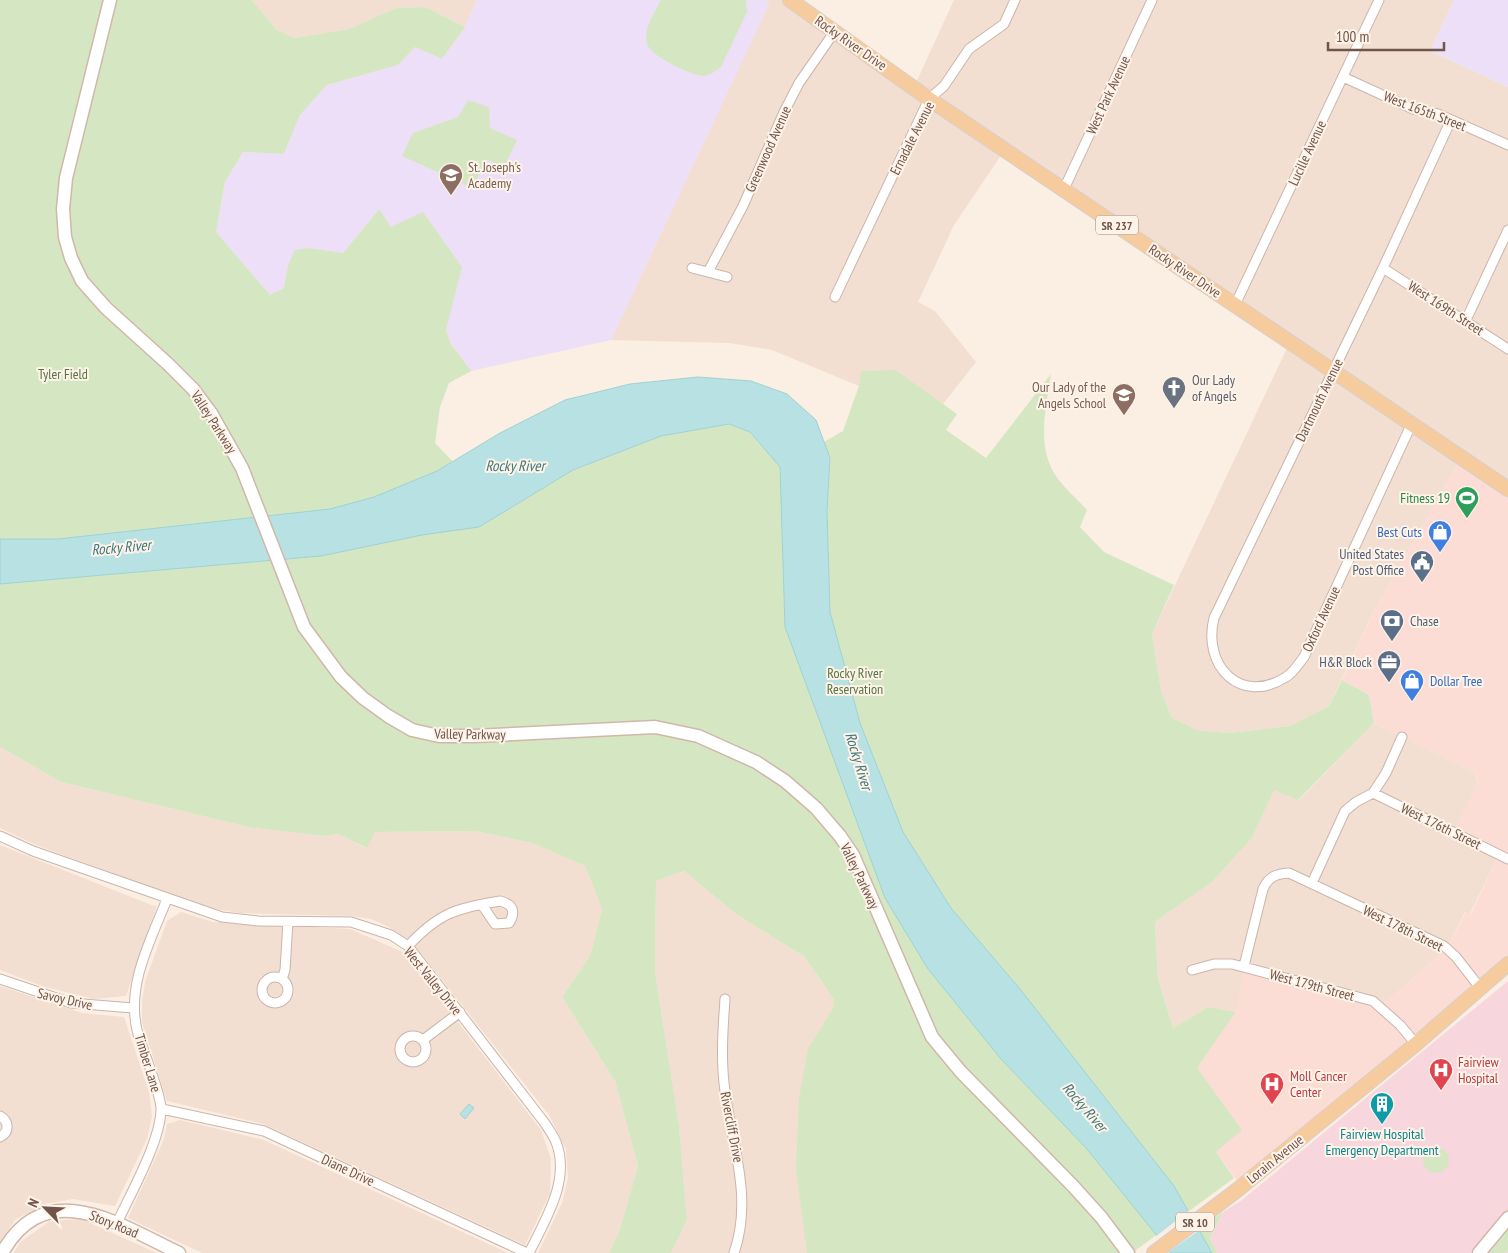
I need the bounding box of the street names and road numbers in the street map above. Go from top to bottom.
street label: Rocky River Drive [812,12,891,74]
street label: West Park Avenue [1082,53,1134,137]
street label: West 165th Street [1381,87,1469,135]
street label: Ernadale Avenue [886,98,938,178]
street label: Greenwood Avenue [741,103,795,195]
street label: Lucille Avenue [1284,117,1330,189]
road number: SR 237 [1096,216,1138,234]
street label: Rocky River Drive [1145,240,1225,302]
street label: West 169th Street [1405,277,1488,339]
street label: Dartmouth Avenue [1291,355,1347,444]
street label: Valley Parkway [186,386,241,457]
street label: Oxford Avenue [1298,583,1344,655]
street label: Valley Parkway [433,724,507,744]
street label: West 176th Street [1398,799,1484,853]
street label: Valley Parkway [836,839,884,913]
street label: West 178th Street [1360,901,1446,955]
street label: West Valley Drive [400,943,466,1019]
street label: West 179th Street [1268,965,1357,1005]
street label: Savoy Drive [36,984,95,1014]
street label: Timber Lane [131,1032,165,1095]
street label: Rivercliff Drive [716,1090,748,1164]
street label: Lorain Avenue [1243,1131,1307,1187]
street label: Diane Drive [319,1150,378,1190]
street label: Story Road [87,1206,141,1242]
road number: SR 10 [1176,1212,1214,1232]

